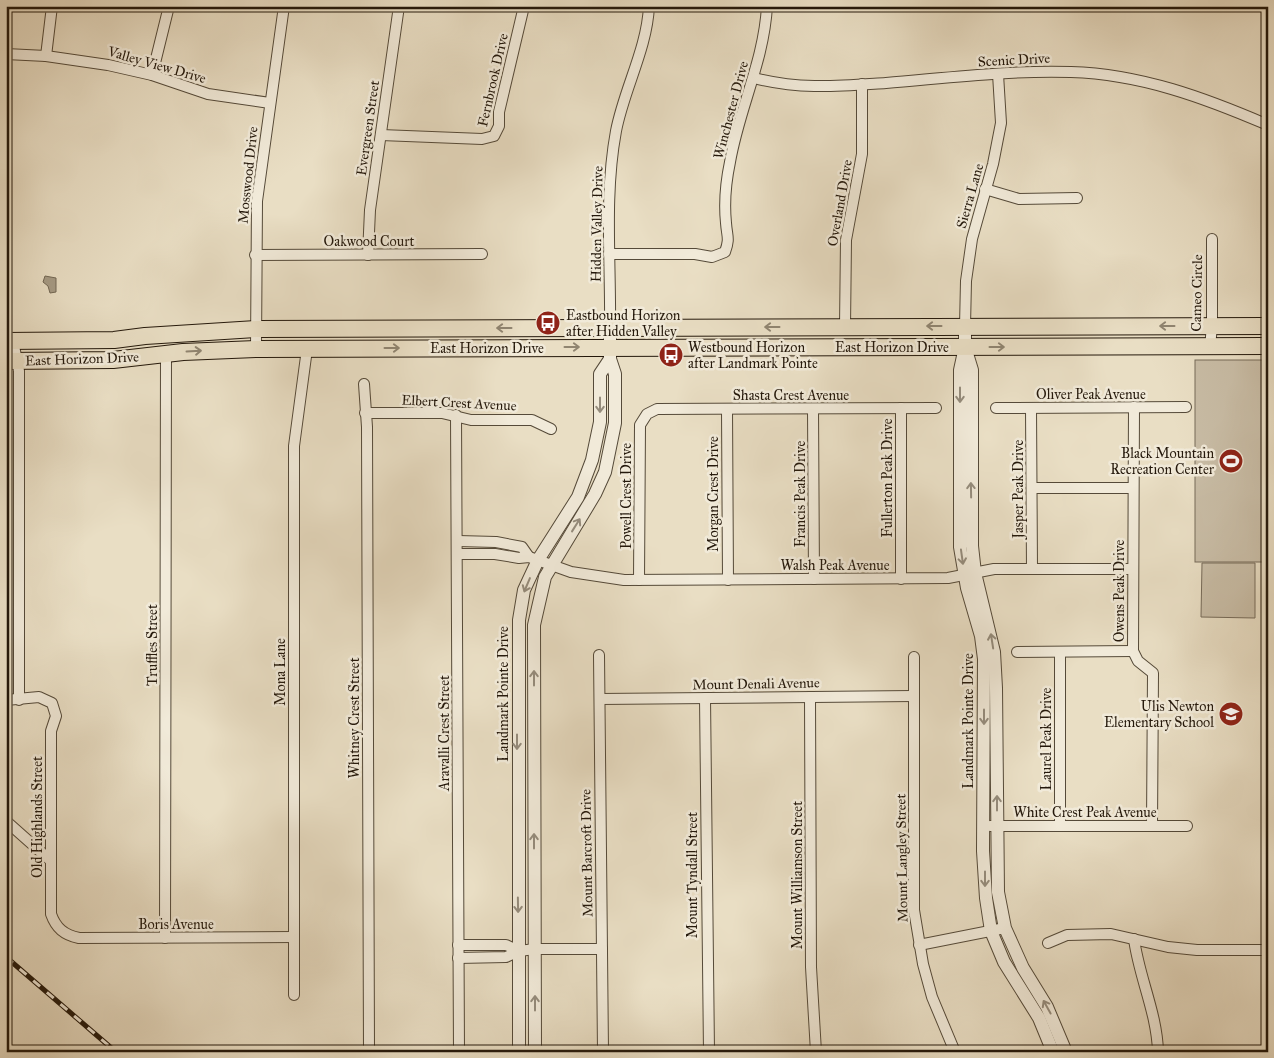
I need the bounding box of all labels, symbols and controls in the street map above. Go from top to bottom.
street label: Fernbrook Drive [474,31,512,128]
street label: Valley View Drive [105,43,208,87]
street label: Scenic Drive [977,50,1051,70]
street label: Winchester Drive [710,59,752,161]
street label: Evergreen Street [353,79,383,177]
street label: Mosswood Drive [234,125,262,224]
street label: Overland Drive [824,158,856,248]
street label: Sierra Lane [953,161,987,230]
street label: Hidden Valley Drive [587,166,607,282]
street label: Oakwood Court [324,233,414,250]
street label: Cameo Circle [1188,254,1206,332]
place label: Eastbound Horizon after Hidden Valley [566,307,681,340]
bus stop icon: Eastbound Horizon after Hidden Valley [535,310,561,336]
one-way arrow [1159,321,1175,331]
one-way arrow [764,322,780,332]
one-way arrow [926,322,942,331]
one-way arrow [496,323,512,333]
place label: Westbound Horizon after Landmark Pointe [688,339,818,372]
street label: East Horizon Drive [835,339,949,356]
street label: East Horizon Drive [430,340,544,357]
one-way arrow [564,342,580,352]
bus stop icon: Westbound Horizon after Landmark Pointe [658,342,684,368]
one-way arrow [988,342,1005,352]
one-way arrow [384,343,400,353]
one-way arrow [186,346,202,355]
street label: East Horizon Drive [25,349,139,369]
one-way arrow [955,386,965,403]
street label: Oliver Peak Avenue [1036,386,1146,403]
street label: Shasta Crest Avenue [733,387,849,404]
street label: Elbert Crest Avenue [401,391,517,415]
one-way arrow [595,396,605,412]
street label: Fullerton Peak Drive [879,418,896,538]
street label: Morgan Crest Drive [705,436,722,552]
street label: Jasper Peak Drive [1010,439,1028,540]
street label: Francis Peak Drive [792,440,809,547]
street label: Powell Crest Drive [618,443,635,549]
place label: Black Mountain Recreation Center [1110,445,1215,478]
sports icon: Black Mountain Recreation Center [1218,448,1244,474]
one-way arrow [966,482,976,498]
one-way arrow [571,519,581,533]
street label: Owens Peak Drive [1111,540,1128,642]
one-way arrow [957,549,967,565]
street label: Walsh Peak Avenue [780,557,890,574]
one-way arrow [522,577,532,592]
street label: Truffles Street [144,604,161,686]
street label: Landmark Pointe Drive [495,626,512,762]
one-way arrow [987,633,997,649]
street label: Mona Lane [272,638,289,706]
street label: Landmark Pointe Drive [960,653,977,789]
street label: Whitney Crest Street [346,657,363,779]
one-way arrow [529,670,539,686]
street label: Mount Denali Avenue [692,674,820,694]
street label: Aravalli Crest Street [436,675,453,792]
street label: Laurel Peak Drive [1038,687,1055,790]
place label: Ulis Newton Elementary School [1104,698,1214,731]
school or university icon: Ulis Newton Elementary School [1218,701,1244,727]
one-way arrow [979,708,989,725]
one-way arrow [512,734,522,750]
street label: Old Highlands Street [29,756,46,878]
street label: Mount Barcroft Drive [577,789,597,917]
street label: Mount Langley Street [892,794,912,922]
one-way arrow [992,796,1002,812]
street label: Mount Williamson Street [789,801,806,949]
street label: White Crest Peak Avenue [1013,804,1157,821]
street label: Mount Tyndall Street [684,812,701,938]
one-way arrow [529,833,539,849]
one-way arrow [980,871,990,887]
one-way arrow [513,896,523,913]
street label: Boris Avenue [138,916,214,933]
one-way arrow [530,995,540,1012]
one-way arrow [1041,1000,1051,1015]

